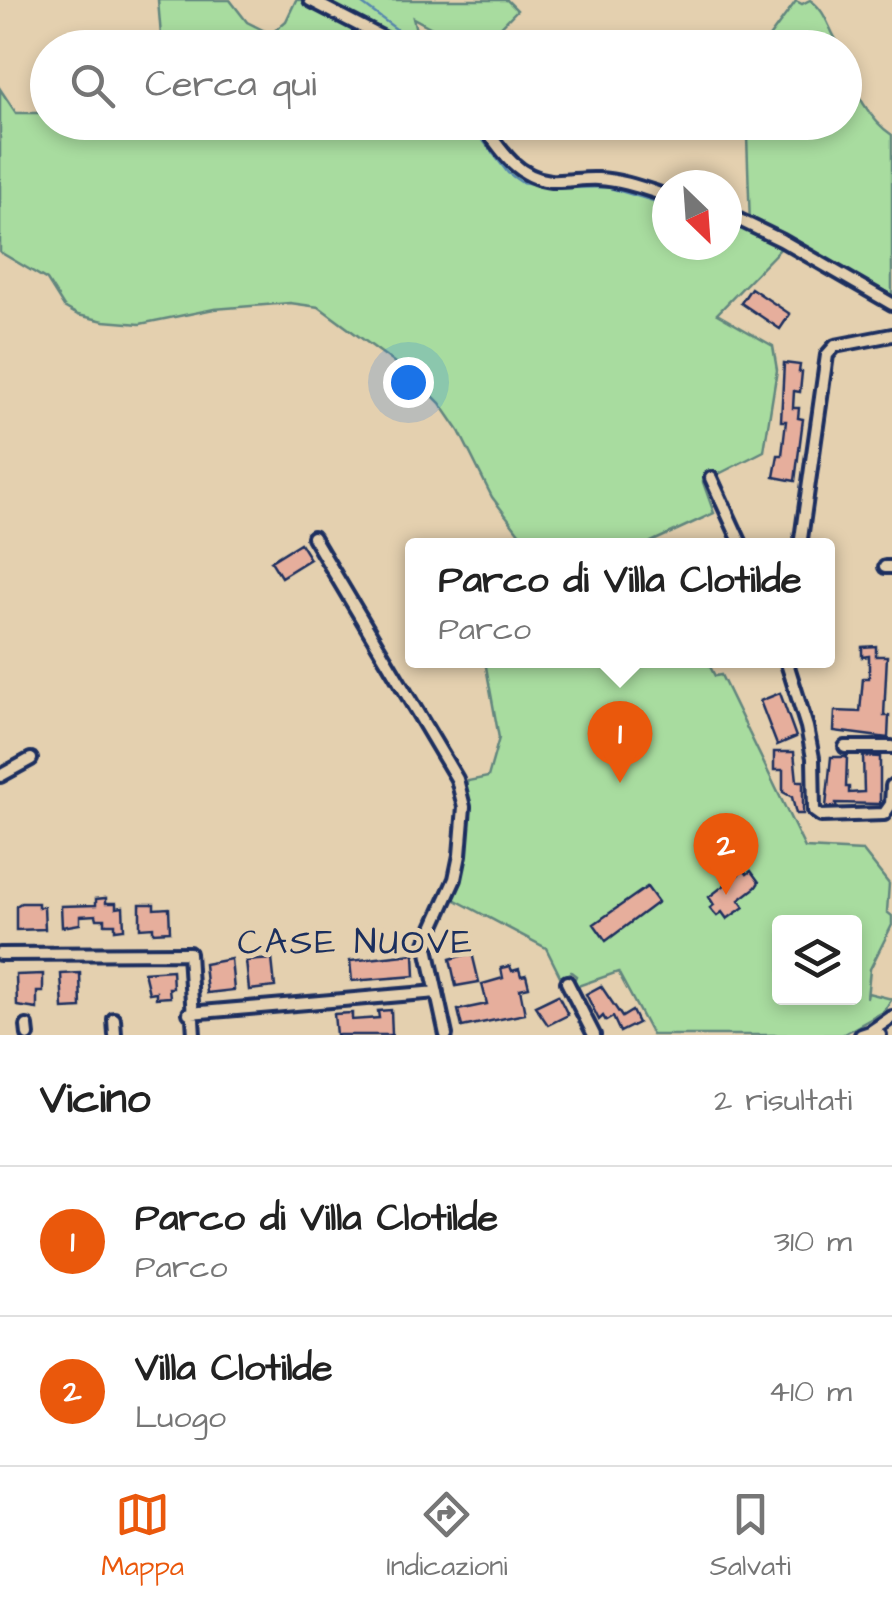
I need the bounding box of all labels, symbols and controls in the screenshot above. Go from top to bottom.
search box [30,30,862,140]
icon: search [65,58,120,113]
text: Cerca qui [145,59,317,111]
north arrow [652,170,742,260]
your location [383,357,434,408]
popup [405,538,835,668]
text: Parco di Villa Clotilde [438,555,802,607]
text: Parco [438,607,531,652]
pin: 1 [588,700,652,783]
pin: 2 [694,812,758,895]
map controls [772,915,862,1005]
button: layers [772,915,862,1005]
district label: CASE NUOVE [237,918,475,967]
text: Vicino [40,1071,150,1129]
text: 2 risultati [714,1078,852,1123]
text: Parco di Villa Clotilde [135,1193,498,1245]
text: 1 [70,1219,75,1264]
text: 310 m [774,1219,852,1264]
text: Parco [135,1245,228,1290]
text: Villa Clotilde [135,1343,332,1395]
text: 2 [63,1369,82,1414]
text: 410 m [768,1369,852,1414]
text: Luogo [135,1395,226,1440]
tab: Mappa [101,1487,184,1586]
tab: Indicazioni [386,1487,507,1586]
tab: Salvati [710,1487,791,1586]

